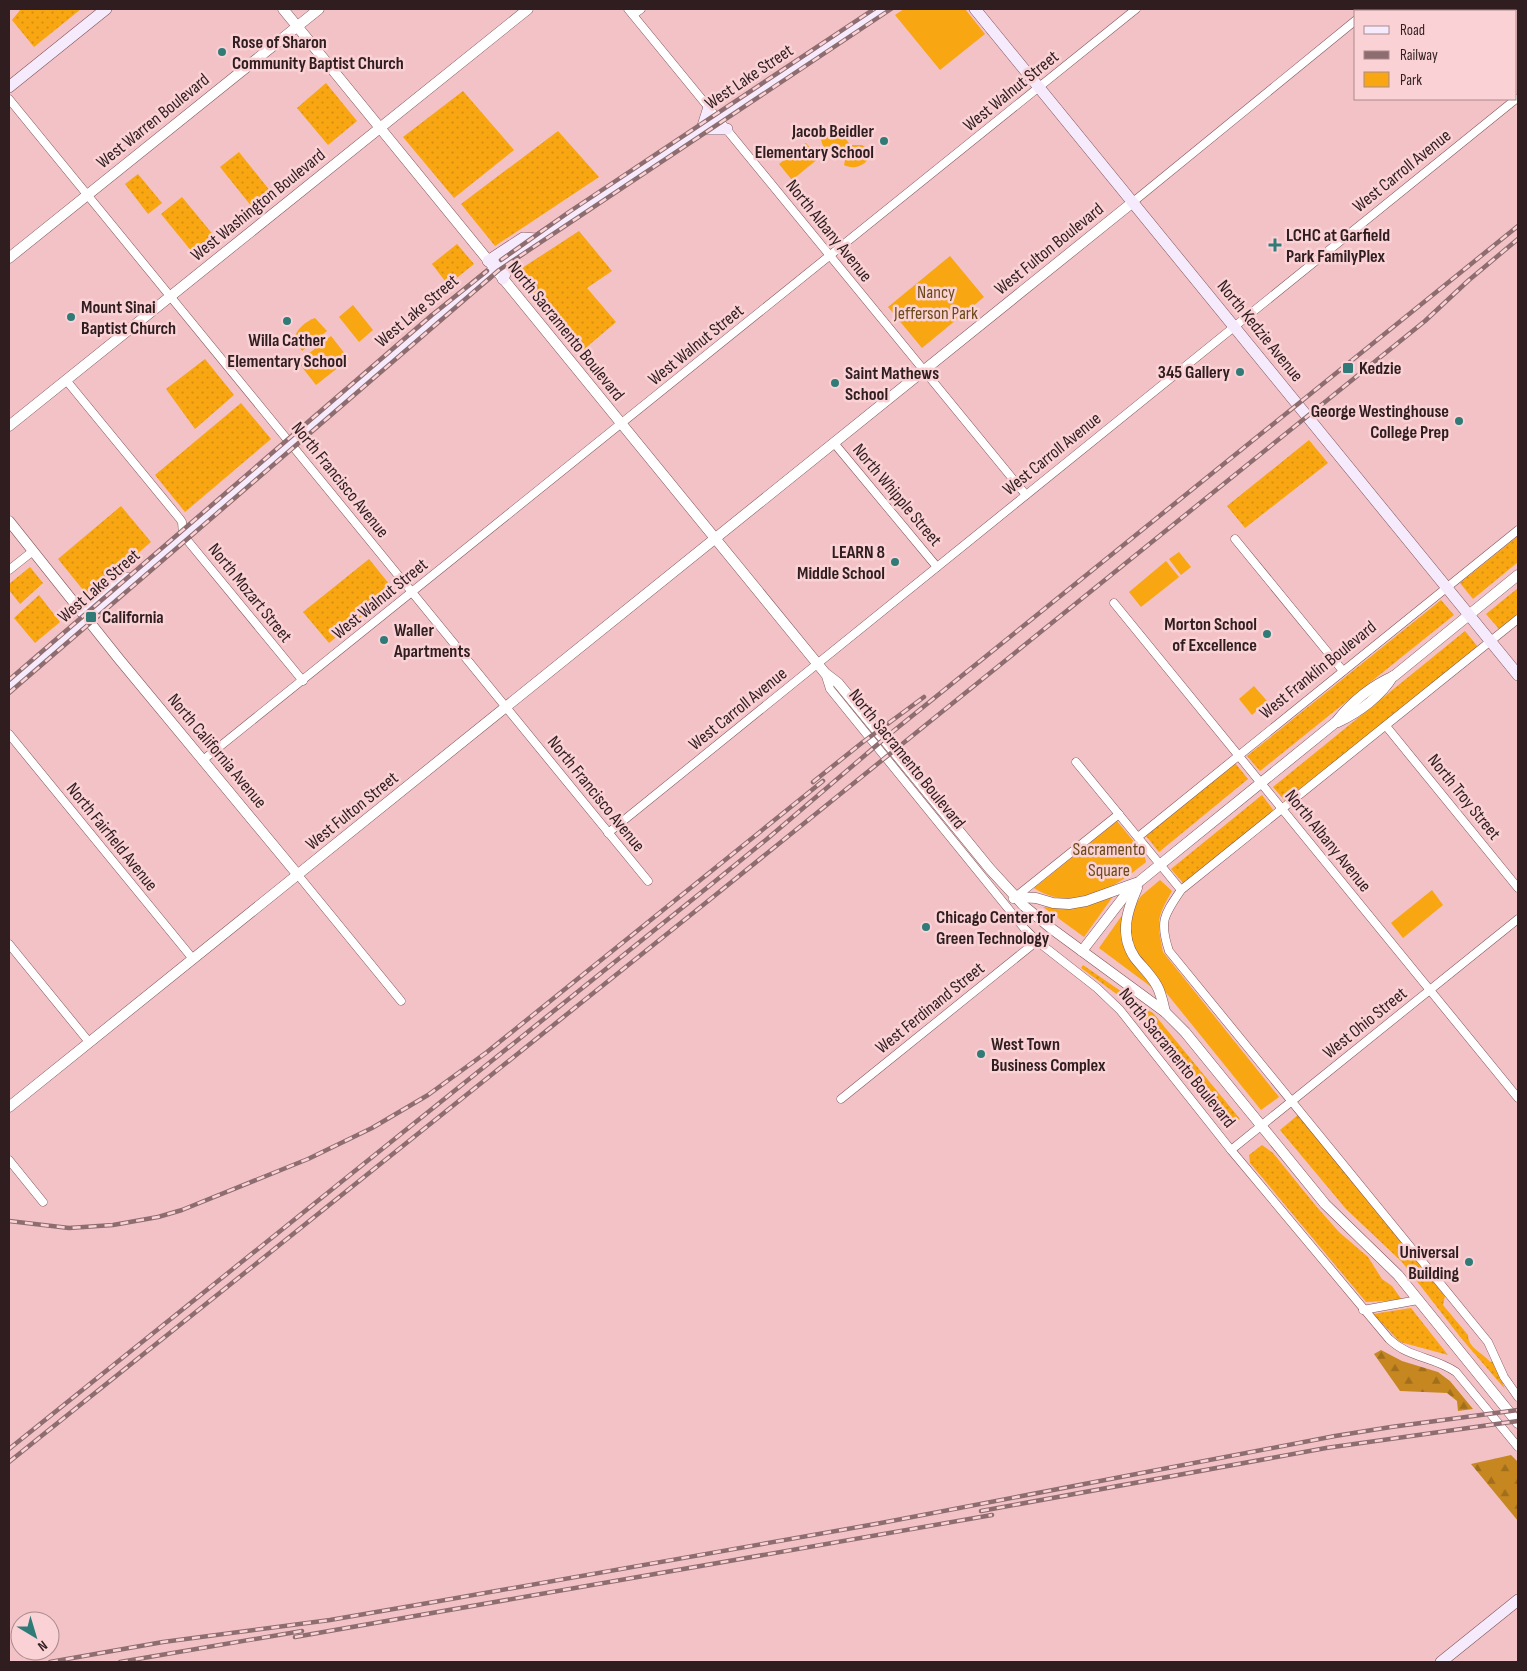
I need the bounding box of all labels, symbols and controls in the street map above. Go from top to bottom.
legend [1354,10,1517,100]
text: Road [1400,21,1425,40]
place label: Rose of Sharon Community Baptist Church [232,32,404,74]
street label: West Lake Street [701,40,797,114]
marker: Rose of Sharon Community Baptist Church [216,46,228,58]
street label: West Walnut Street [959,46,1063,136]
text: Railway [1400,46,1438,65]
street label: West Warren Boulevard [92,69,214,173]
text: Park [1400,71,1422,90]
place label: Jacob Beidler Elementary School [755,121,874,163]
street label: West Carroll Avenue [1349,125,1455,217]
marker: Jacob Beidler Elementary School [878,135,890,147]
street label: West Washington Boulevard [187,144,329,266]
street label: North Albany Avenue [781,176,877,286]
street label: West Fulton Boulevard [990,199,1108,299]
place label: LCHC at Garfield Park FamilyPlex [1286,225,1390,267]
marker: LCHC at Garfield Park FamilyPlex [1268,238,1282,252]
street label: North Sacramento Boulevard [503,257,629,405]
street label: West Lake Street [371,270,463,352]
street label: North Kedzie Avenue [1213,276,1307,386]
park label: Nancy Jefferson Park [893,282,978,324]
place label: Mount Sinai Baptist Church [81,297,176,339]
street label: West Walnut Street [644,300,748,390]
marker: Mount Sinai Baptist Church [65,311,77,323]
marker: Willa Cather Elementary School [281,315,293,327]
place label: Willa Cather Elementary School [227,330,347,372]
place label: Kedzie [1359,358,1401,379]
marker: Kedzie [1341,361,1355,375]
place label: 345 Gallery [1158,362,1230,383]
place label: Saint Mathews School [845,363,939,405]
marker: 345 Gallery [1234,366,1246,378]
marker: Saint Mathews School [829,377,841,389]
place label: George Westinghouse College Prep [1311,401,1449,443]
street label: West Carroll Avenue [999,408,1105,500]
marker: George Westinghouse College Prep [1453,415,1465,427]
street label: North Francisco Avenue [287,418,393,542]
street label: North Whipple Street [848,440,946,551]
street label: North Mozart Street [204,539,297,647]
place label: LEARN 8 Middle School [797,542,885,584]
street label: West Lake Street [54,544,145,627]
street label: West Walnut Street [328,554,432,644]
marker: LEARN 8 Middle School [889,556,901,568]
place label: California [102,607,164,628]
marker: California [84,610,98,624]
place label: Morton School of Excellence [1164,614,1257,656]
street label: West Franklin Boulevard [1256,617,1380,723]
place label: Waller Apartments [393,620,470,662]
marker: Morton School of Excellence [1261,628,1273,640]
marker: Waller Apartments [378,634,390,646]
street label: West Carroll Avenue [685,663,791,755]
street label: North Sacramento Boulevard [844,685,970,833]
street label: North California Avenue [163,690,271,812]
street label: North Francisco Avenue [543,732,649,856]
street label: North Troy Street [1423,750,1505,844]
street label: West Fulton Street [302,767,403,855]
street label: North Fairfield Avenue [62,779,162,895]
street label: North Albany Avenue [1280,786,1376,896]
park label: Sacramento Square [1073,839,1145,881]
place label: Chicago Center for Green Technology [936,907,1056,949]
marker: Chicago Center for Green Technology [920,921,932,933]
street label: West Ferdinand Street [871,957,989,1058]
street label: West Ohio Street [1319,983,1412,1063]
street label: North Sacramento Boulevard [1114,984,1240,1132]
place label: West Town Business Complex [991,1034,1106,1076]
marker: West Town Business Complex [975,1048,987,1060]
place label: Universal Building [1400,1242,1459,1284]
marker: Universal Building [1463,1256,1475,1268]
north arrow [10,1611,60,1661]
text: N [35,1637,51,1655]

